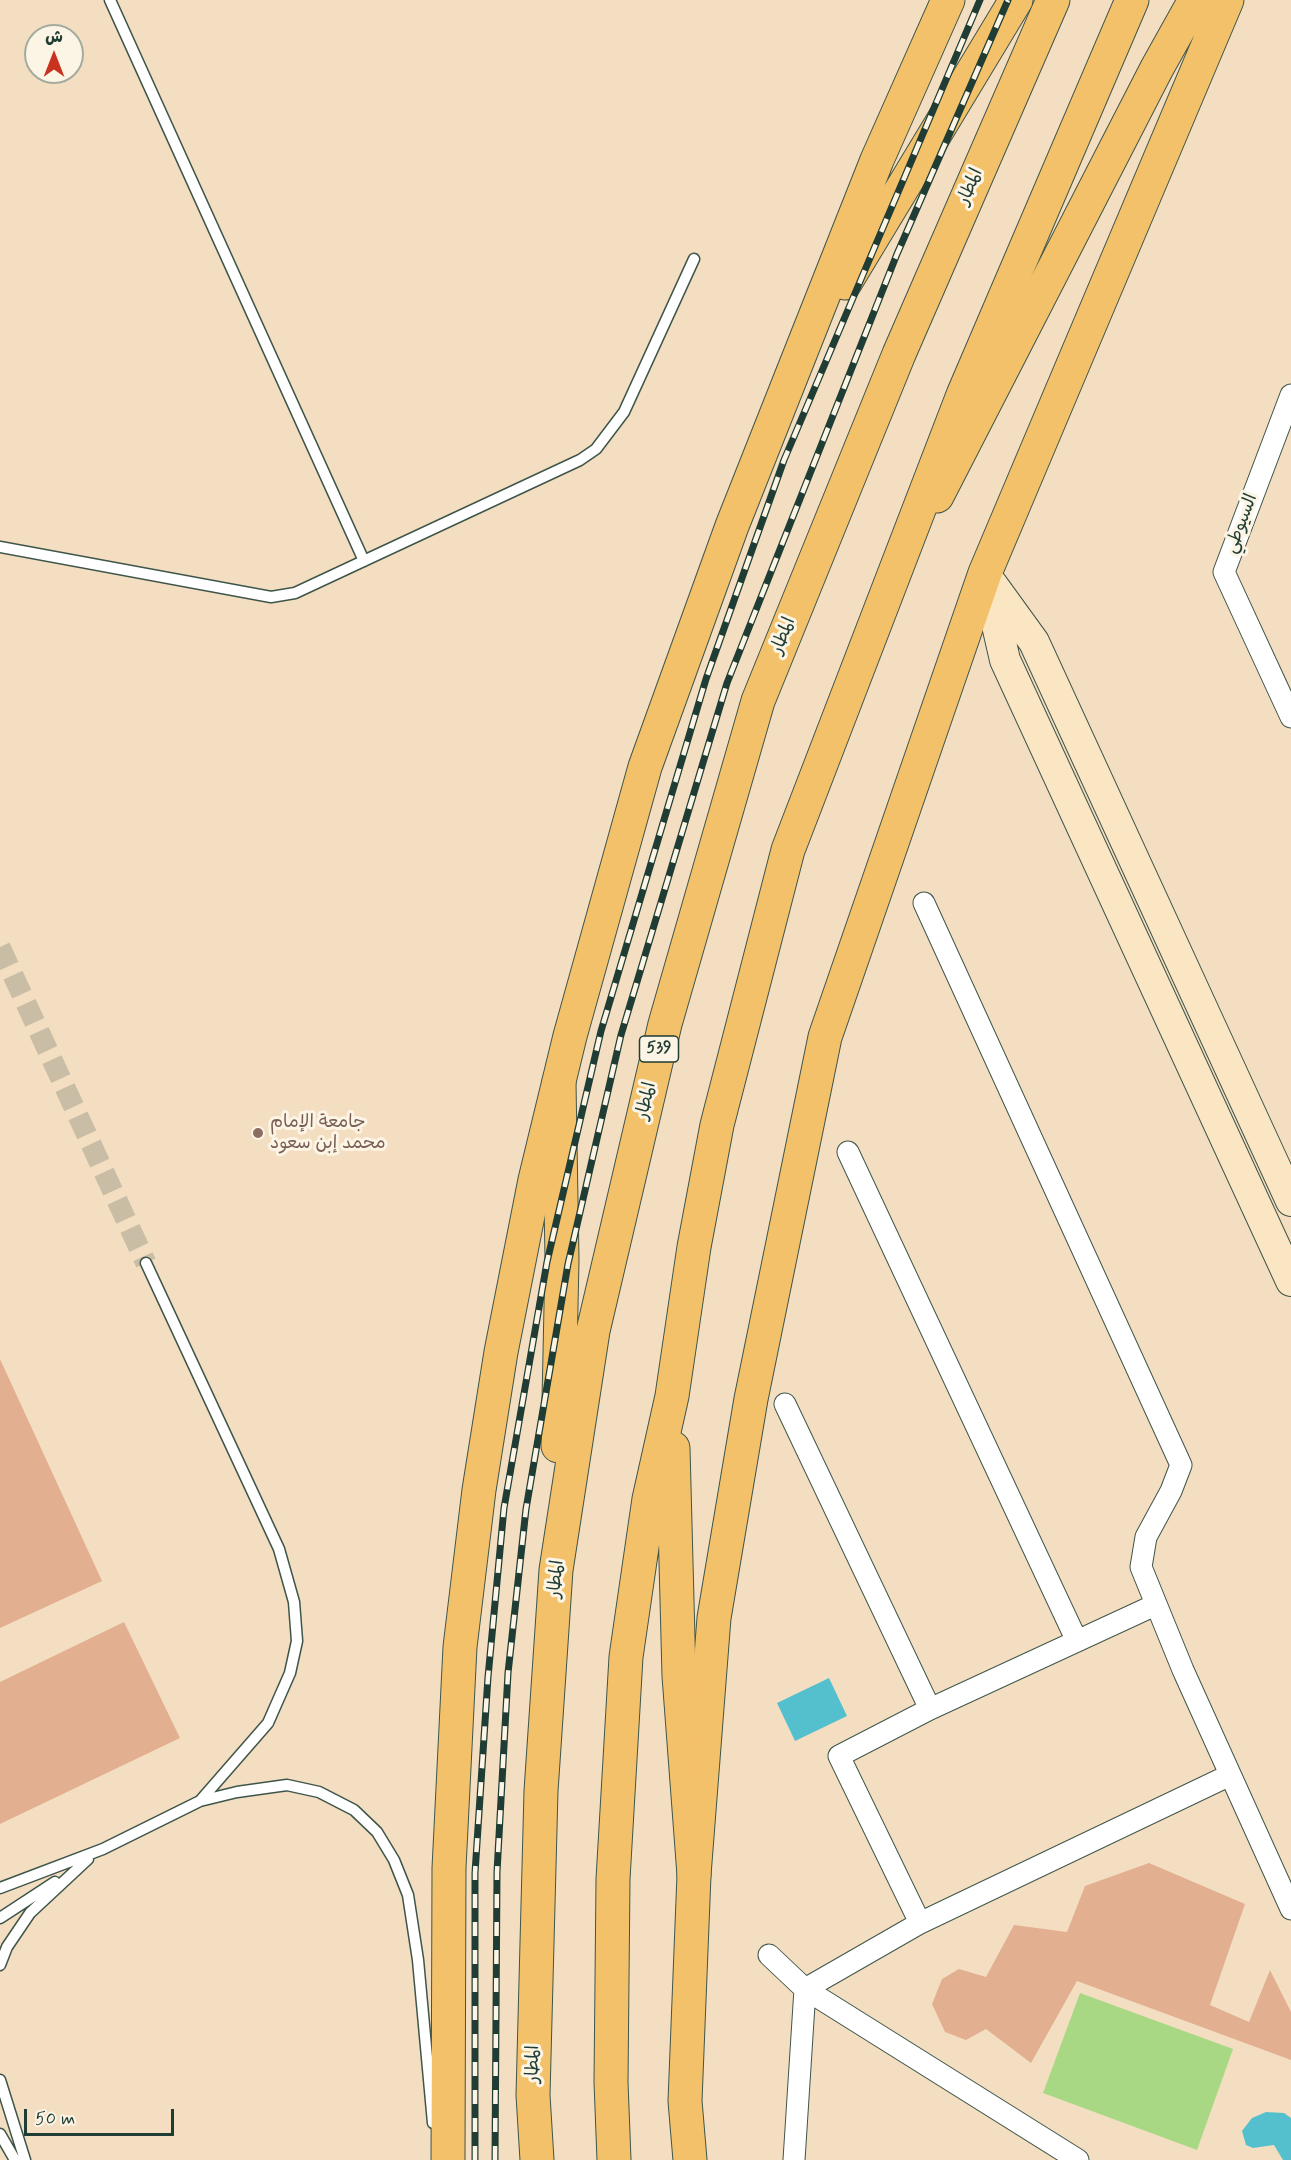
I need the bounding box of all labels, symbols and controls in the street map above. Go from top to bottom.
north arrow [24,24,84,84]
text: ش [45,27,63,48]
street label: المطار [953,165,989,209]
street label: السيوطي [1221,491,1263,557]
street label: المطار [767,614,801,658]
road number: 539 [640,1036,678,1062]
street label: المطار [632,1080,662,1122]
place label: جامعة الإمام محمد إبن سعود [270,1112,386,1154]
marker: جامعة الإمام محمد إبن سعود [251,1126,265,1140]
street label: المطار [544,1559,570,1599]
street label: المطار [523,2045,545,2083]
scale bar [27,2097,177,2135]
text: 50 m [35,2107,75,2131]

